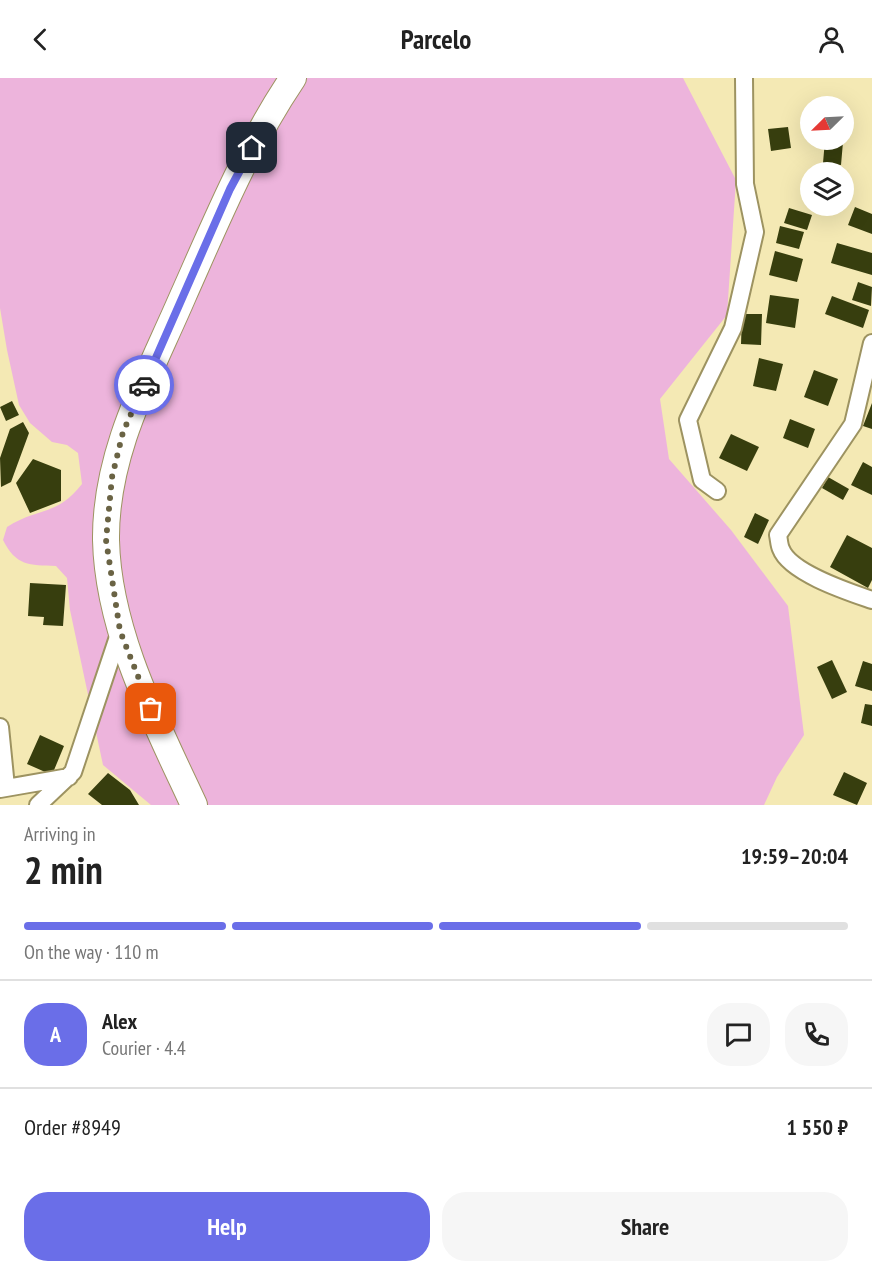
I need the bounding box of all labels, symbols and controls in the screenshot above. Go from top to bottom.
text: Parcelo [401,22,471,56]
icon: back [24,23,57,56]
icon: person [815,23,848,56]
north arrow [800,96,854,150]
map controls [800,96,854,216]
pin [226,122,277,173]
icon: home [235,131,268,164]
button: layers [800,162,854,216]
courier [114,355,174,415]
icon: car [128,369,161,402]
pin [125,683,176,734]
icon: bag [134,692,167,725]
text: Arriving in [24,821,96,847]
text: 19:59–20:04 [741,842,848,870]
text: 2 min [24,844,103,895]
text: On the way · 110 m [24,939,159,965]
button: chat [707,1003,770,1066]
button: phone [785,1003,848,1066]
text: Alex [102,1007,137,1035]
text: A [50,1020,61,1048]
text: Courier · 4.4 [102,1035,186,1061]
text: Order #8949 [24,1113,121,1141]
text: 1 550 ₽ [786,1113,848,1141]
button: Help [24,1192,430,1261]
button: Share [442,1192,848,1261]

